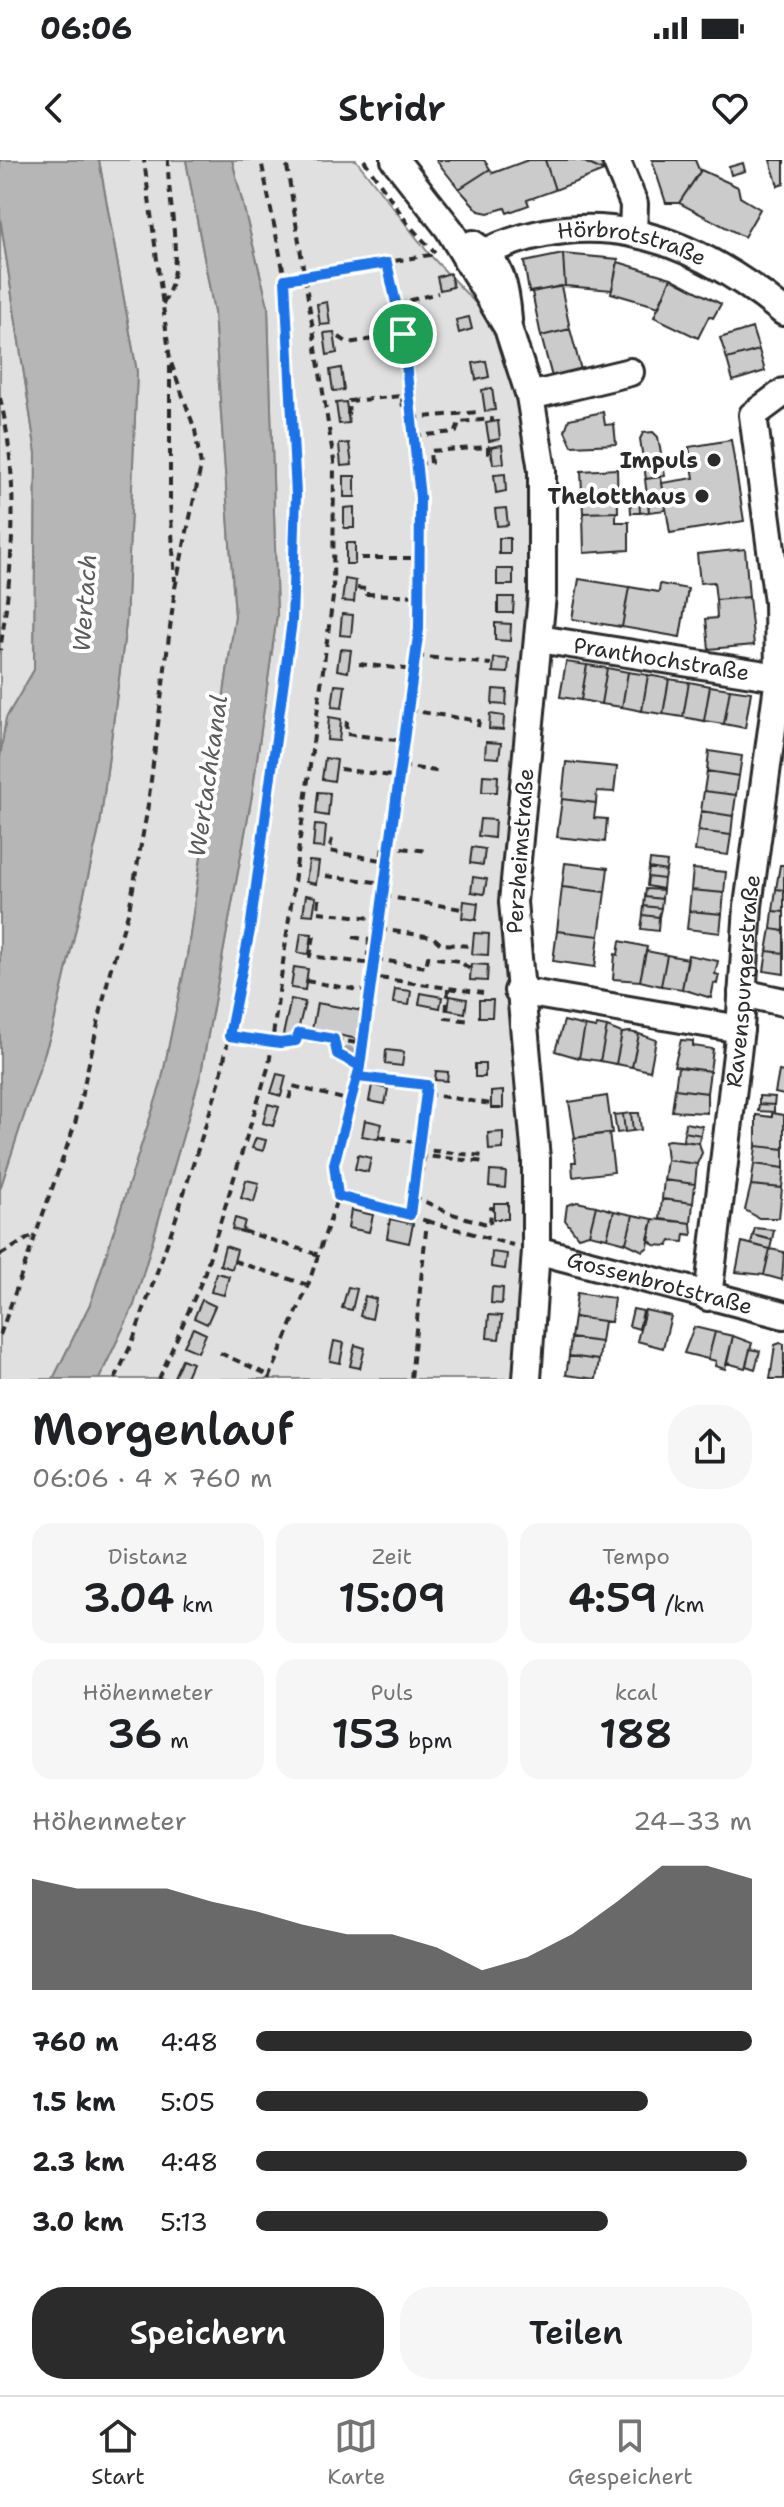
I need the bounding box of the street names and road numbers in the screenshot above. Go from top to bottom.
street label: Hörbrotstraße [556,214,711,272]
street label: Pranthochstraße [571,630,752,687]
street label: Perzheimstraße [500,767,540,935]
street label: Ravenspurgerstraße [719,873,767,1089]
street label: Gossenbrotstraße [564,1244,756,1321]

